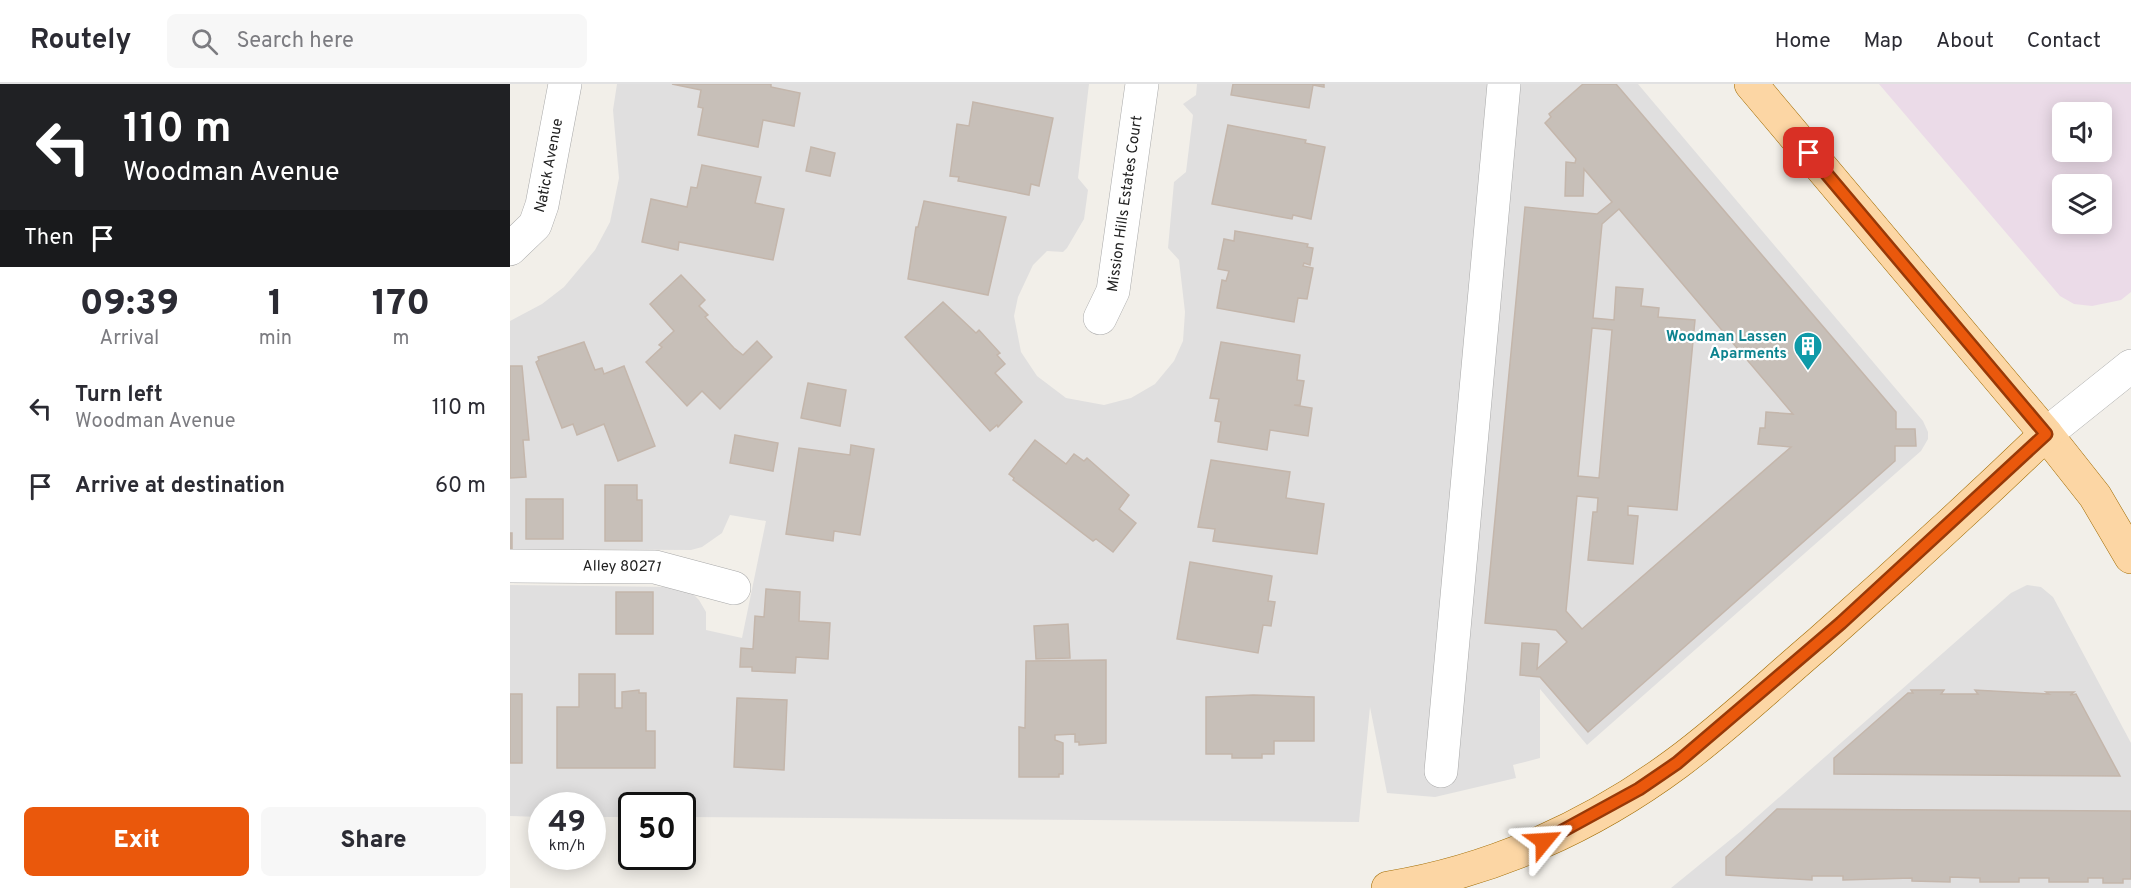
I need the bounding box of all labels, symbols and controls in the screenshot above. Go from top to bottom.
search box [167,14,587,68]
text: Routely [30,23,131,59]
icon: search [188,25,221,58]
text: Search here [236,28,354,55]
text: Home [1775,28,1831,55]
text: Map [1864,28,1903,55]
text: About [1936,28,1994,55]
text: Contact [2027,28,2101,55]
map controls [2052,102,2112,234]
button: sound [2052,102,2112,162]
text: 110 m [123,104,232,157]
icon: left [24,108,102,186]
street label: Mission Hills Estates Court [1103,114,1147,293]
street label: Natick Avenue [531,117,568,215]
pin [1783,127,1834,178]
icon: arrive [1792,136,1825,169]
text: Woodman Avenue [123,156,340,190]
button: layers [2052,174,2112,234]
icon: arrive [86,222,119,255]
text: Then [24,225,74,252]
text: 09:39 [80,282,179,328]
text: 1 [268,282,283,328]
text: 170 [372,282,430,328]
text: Arrival [100,326,159,352]
text: min [259,326,292,352]
text: m [393,326,409,352]
place label: Woodman Lassen Aparments [1666,328,1787,364]
building icon: Woodman Lassen Aparments [1792,330,1824,372]
text: Turn left [75,382,163,409]
icon: left [24,392,57,425]
text: 110 m [432,395,486,422]
text: Woodman Avenue [75,409,235,435]
icon: arrive [24,470,57,503]
text: Arrive at destination [75,473,285,500]
text: 60 m [435,473,486,500]
street label: Alley 80271 [583,557,664,578]
speed limit sign: 50 [618,792,696,870]
text: 49 [548,805,586,842]
button: Exit [24,807,249,876]
button: Share [261,807,486,876]
position arrow [1512,809,1576,873]
text: km/h [549,837,585,856]

